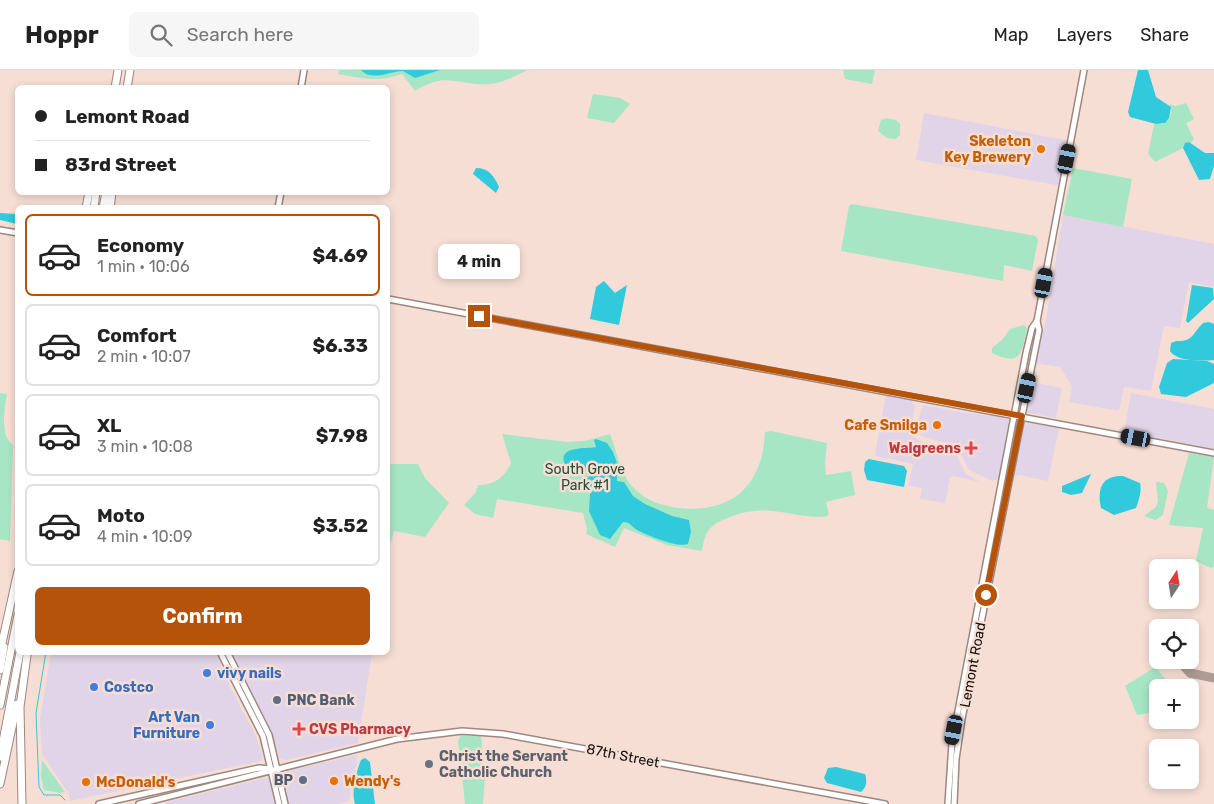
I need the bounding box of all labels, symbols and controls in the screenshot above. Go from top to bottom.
search box [129,12,479,57]
text: Hoppr [25,21,99,49]
icon: search [147,21,175,49]
text: Search here [187,23,293,46]
text: Map [994,24,1029,46]
text: Layers [1057,24,1112,46]
text: Share [1140,24,1189,46]
text: Lemont Road [65,105,189,128]
place label: Skeleton Key Brewery [944,133,1032,166]
marker: Skeleton Key Brewery [1035,143,1047,155]
car [1056,143,1077,175]
text: 83rd Street [65,153,176,176]
icon: car [37,233,82,278]
text: Economy [97,234,184,257]
text: $4.69 [313,244,368,267]
callout: 4 min [438,244,520,278]
text: 4 min [457,252,501,271]
text: 1 min · 10:06 [97,257,190,276]
car [1033,267,1054,299]
route end [468,305,490,327]
icon: car [37,323,82,368]
text: Comfort [97,324,177,347]
text: $6.33 [313,334,368,357]
text: 2 min · 10:07 [97,347,191,366]
car [1016,372,1037,404]
icon: car [37,413,82,458]
text: XL [97,414,121,437]
place label: Cafe Smilga [844,417,927,434]
marker: Cafe Smilga [931,419,943,431]
text: $7.98 [316,424,368,447]
car [1119,428,1152,448]
text: 3 min · 10:08 [97,437,193,456]
place label: Walgreens [889,440,961,457]
marker: Walgreens [965,442,977,454]
park label: South Grove Park #1 [545,461,625,494]
icon: car [37,503,82,548]
text: Moto [97,504,145,527]
text: $3.52 [313,514,368,537]
text: 4 min · 10:09 [97,527,193,546]
north arrow [1149,559,1199,609]
map controls [1149,559,1199,789]
route start [975,584,997,606]
button: Confirm [35,587,370,645]
button: locate [1149,619,1199,669]
street label: Lemont Road [956,621,990,709]
place label: vivy nails [217,665,282,682]
marker: vivy nails [201,667,213,679]
place label: Costco [104,679,153,696]
button: + [1149,679,1199,729]
marker: Costco [88,681,100,693]
place label: PNC Bank [287,692,355,709]
marker: PNC Bank [271,694,283,706]
place label: Art Van Furniture [133,709,200,742]
car [943,714,964,746]
marker: Art Van Furniture [204,719,216,731]
place label: CVS Pharmacy [309,721,411,738]
marker: CVS Pharmacy [293,723,305,735]
button: − [1149,739,1199,789]
street label: 87th Street [585,741,661,772]
place label: Christ the Servant Catholic Church [439,748,568,781]
marker: Christ the Servant Catholic Church [423,758,435,770]
place label: BP [274,772,294,789]
place label: Wendy's [344,773,401,790]
place label: McDonald's [96,774,176,791]
marker: BP [297,774,309,786]
marker: Wendy's [328,775,340,787]
marker: McDonald's [80,776,92,788]

